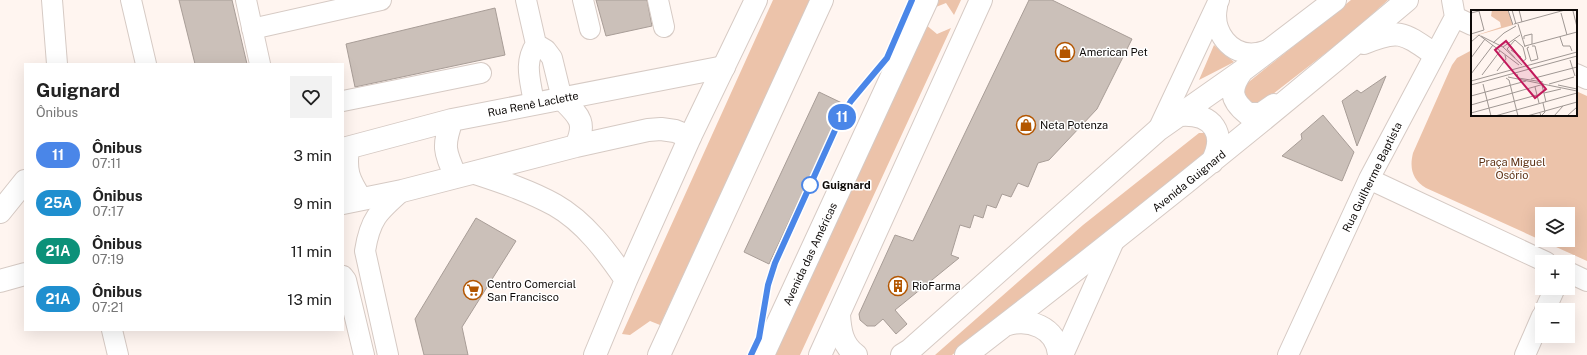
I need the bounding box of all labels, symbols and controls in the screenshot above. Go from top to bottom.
inset map [1471,10,1577,116]
shop icon: American Pet [1054,41,1076,63]
place label: American Pet [1079,46,1148,58]
button: heart [290,76,332,118]
text: Guignard [36,79,120,101]
street label: Rua Renê Laclette [486,89,580,119]
line badge: 11 [824,104,860,130]
text: Ônibus [36,105,78,120]
text: 11 [836,109,848,125]
shop icon: Neta Potenza [1015,114,1037,136]
place label: Neta Potenza [1040,119,1108,131]
street label: Rua Guilherme Baptista [1340,120,1404,234]
text: Ônibus [92,139,142,156]
text: 11 [52,147,64,163]
text: 3 min [293,147,332,164]
street label: Avenida Guignard [1150,148,1228,214]
text: 07:11 [92,156,121,171]
park label: Praça Miguel Osório [1479,156,1545,181]
marker: Guignard [801,176,819,194]
place label: Guignard [822,179,871,191]
text: Ônibus [93,187,143,204]
text: 25A [44,195,73,211]
text: 9 min [294,195,332,212]
street label: Avenida das Américas [781,200,839,307]
text: 07:17 [93,204,124,219]
map controls [1535,207,1575,343]
button: layers [1535,207,1575,247]
text: Ônibus [92,235,142,252]
text: 21A [45,243,71,259]
text: 11 min [291,243,332,260]
text: 07:19 [92,252,124,267]
button: + [1535,255,1575,295]
building icon: RioFarma [887,275,909,297]
place label: Centro Comercial San Francisco [487,278,576,303]
supermarket icon: Centro Comercial San Francisco [462,279,484,301]
place label: RioFarma [912,280,961,292]
text: Ônibus [92,283,142,300]
text: 21A [45,291,71,307]
text: 13 min [287,291,332,308]
text: 07:21 [92,300,124,315]
button: − [1535,303,1575,343]

